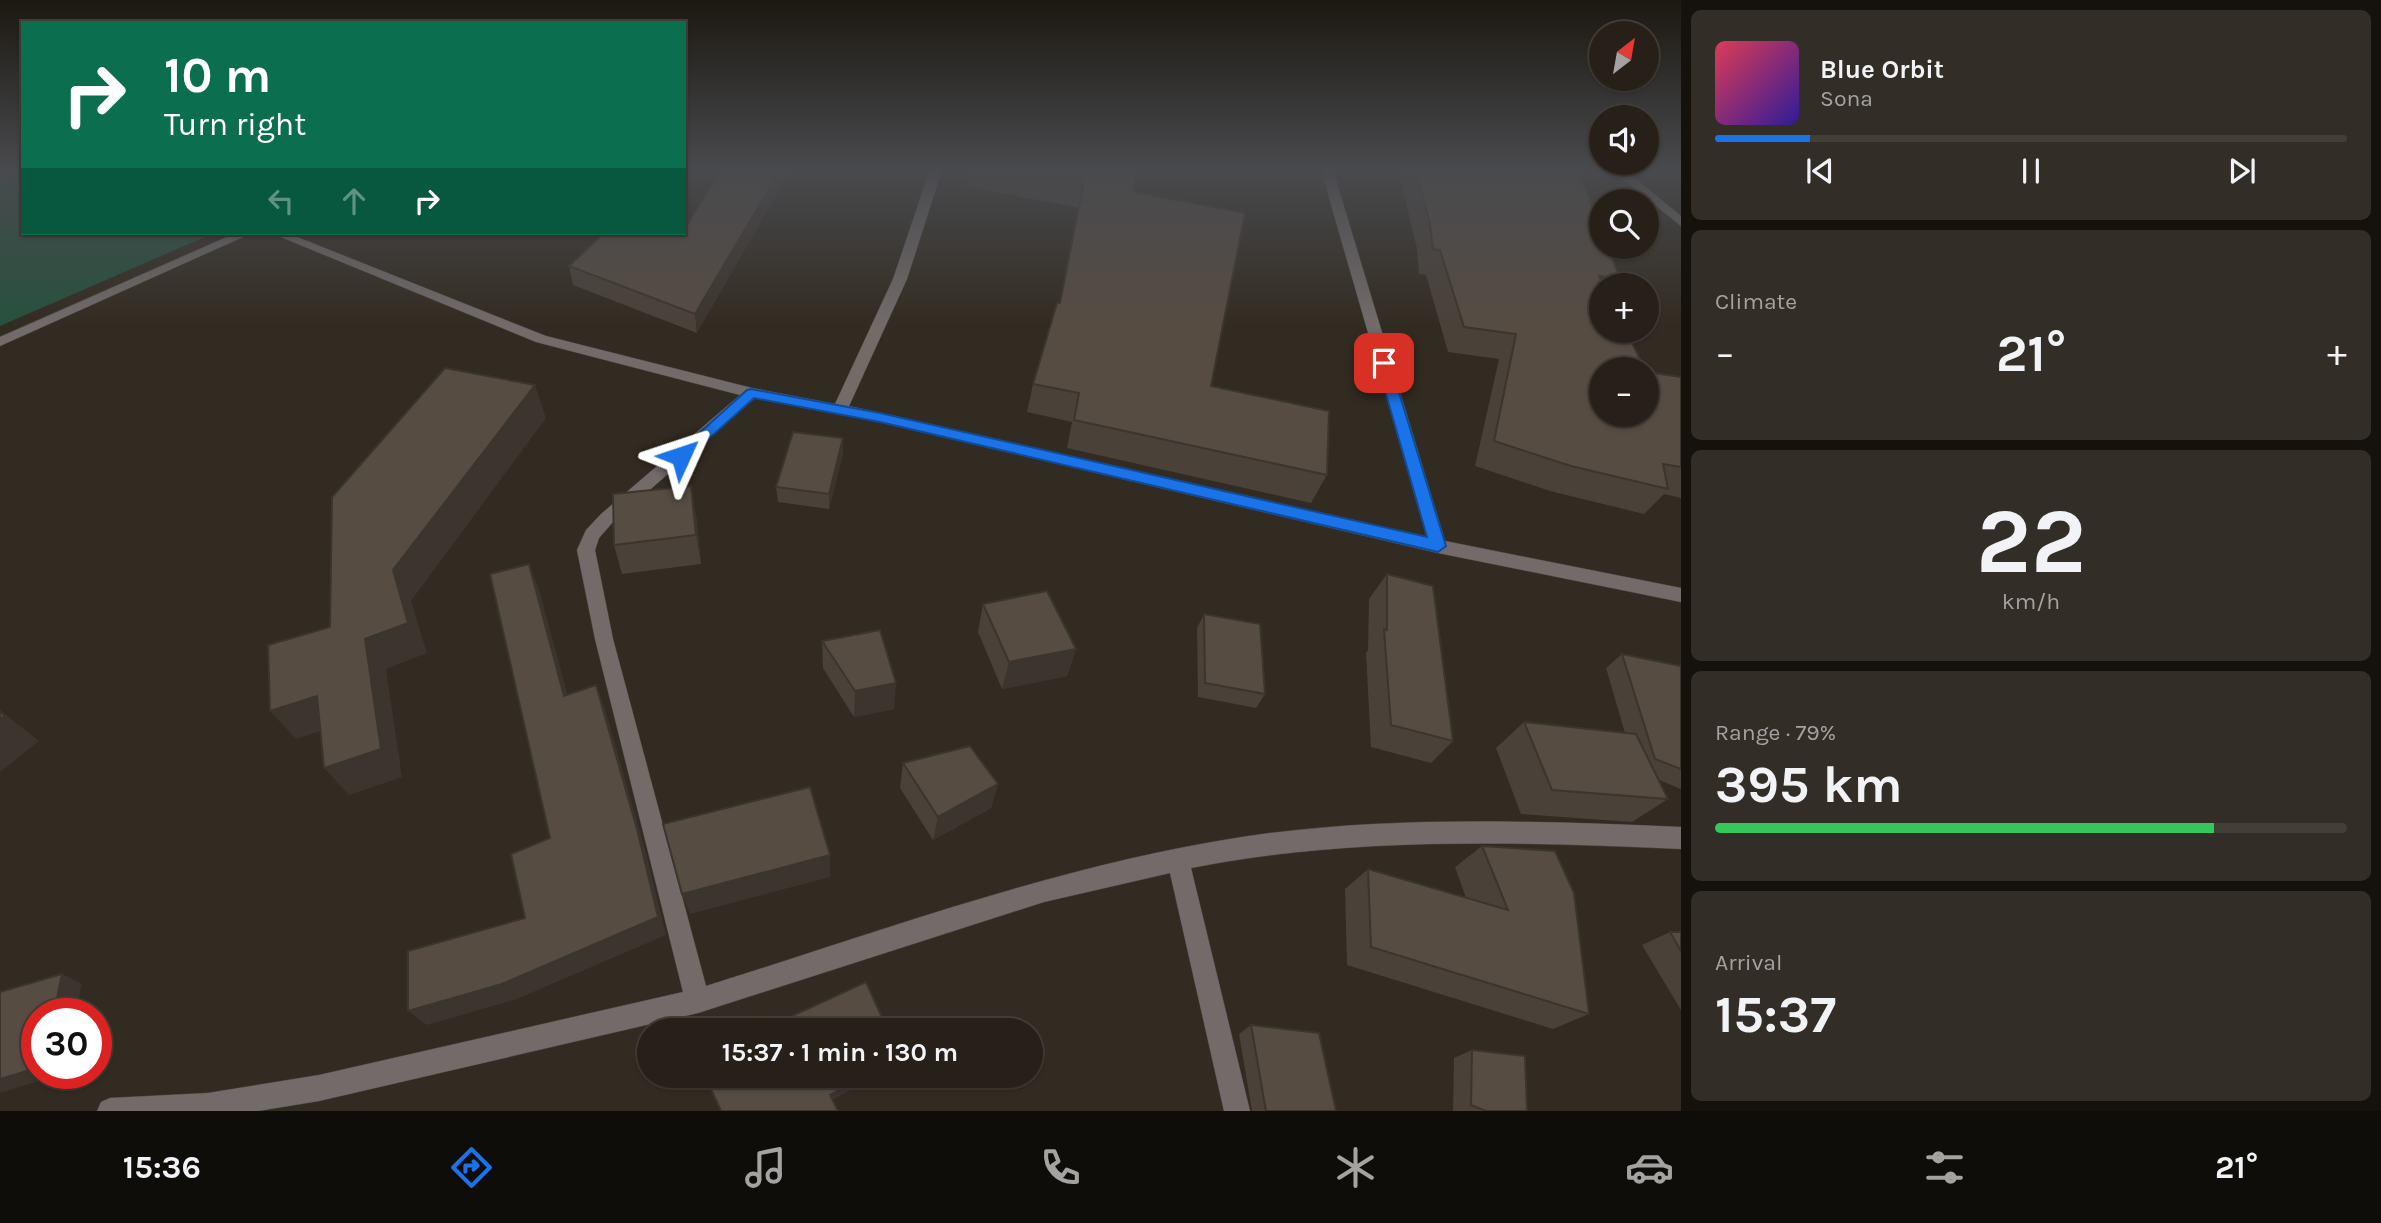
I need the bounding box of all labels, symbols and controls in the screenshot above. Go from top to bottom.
north arrow [1589,21,1659,91]
map controls [1589,21,1659,427]
text: 10 m [164,47,271,104]
icon: right [49,49,140,140]
text: Blue Orbit [1820,54,1944,85]
text: Sona [1820,85,1873,112]
button: sound [1589,105,1659,175]
text: Turn right [164,106,306,143]
icon: previous [1801,152,1839,190]
icon: pause [2012,152,2050,190]
icon: next [2223,152,2261,190]
icon: left [262,182,300,220]
icon: ahead [335,182,373,220]
icon: right [408,182,446,220]
button: search [1589,189,1659,259]
button: + [1589,273,1659,343]
text: Climate [1715,288,1797,315]
text: 21° [1996,323,2066,384]
text: − [1715,331,1735,376]
text: + [2327,331,2347,376]
pin [1354,333,1414,393]
icon: arrive [1365,344,1403,382]
button: − [1589,357,1659,427]
position arrow [644,419,718,493]
text: 22 [1976,489,2086,595]
text: km/h [2002,588,2060,615]
text: Range · 79% [1715,719,1836,746]
text: 395 km [1715,754,1903,815]
text: Arrival [1715,949,1782,976]
text: 15:37 [1715,984,1836,1045]
speed limit sign: 30 [21,998,112,1089]
text: 15:37 · 1 min · 130 m [722,1037,958,1068]
icon: directions [447,1143,496,1192]
icon: music [741,1143,790,1192]
icon: phone [1036,1143,1085,1192]
icon: climate [1331,1143,1380,1192]
icon: car [1625,1143,1674,1192]
icon: filters [1920,1143,1969,1192]
text: 15:36 [123,1149,201,1186]
text: 21° [2215,1149,2258,1186]

